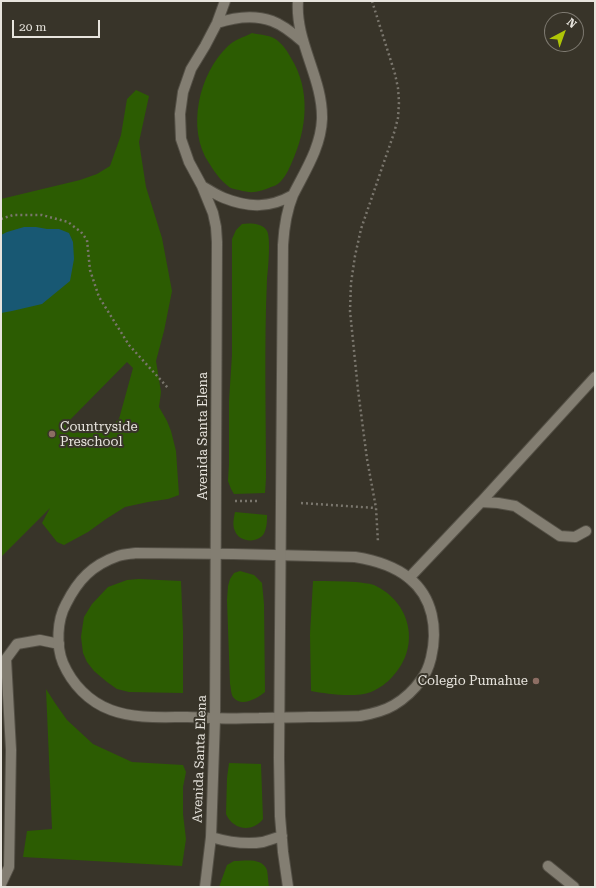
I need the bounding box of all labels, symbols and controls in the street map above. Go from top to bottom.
scale bar [14,12,102,38]
north arrow [544,12,584,52]
text: N [564,16,579,31]
text: 20 m [19,20,46,34]
street label: Avenida Santa Elena [195,372,211,500]
place label: Countryside Preschool [60,419,138,450]
marker: Countryside Preschool [47,429,57,439]
place label: Colegio Pumahue [418,673,528,689]
marker: Colegio Pumahue [531,676,541,686]
street label: Avenida Santa Elena [190,695,210,823]

